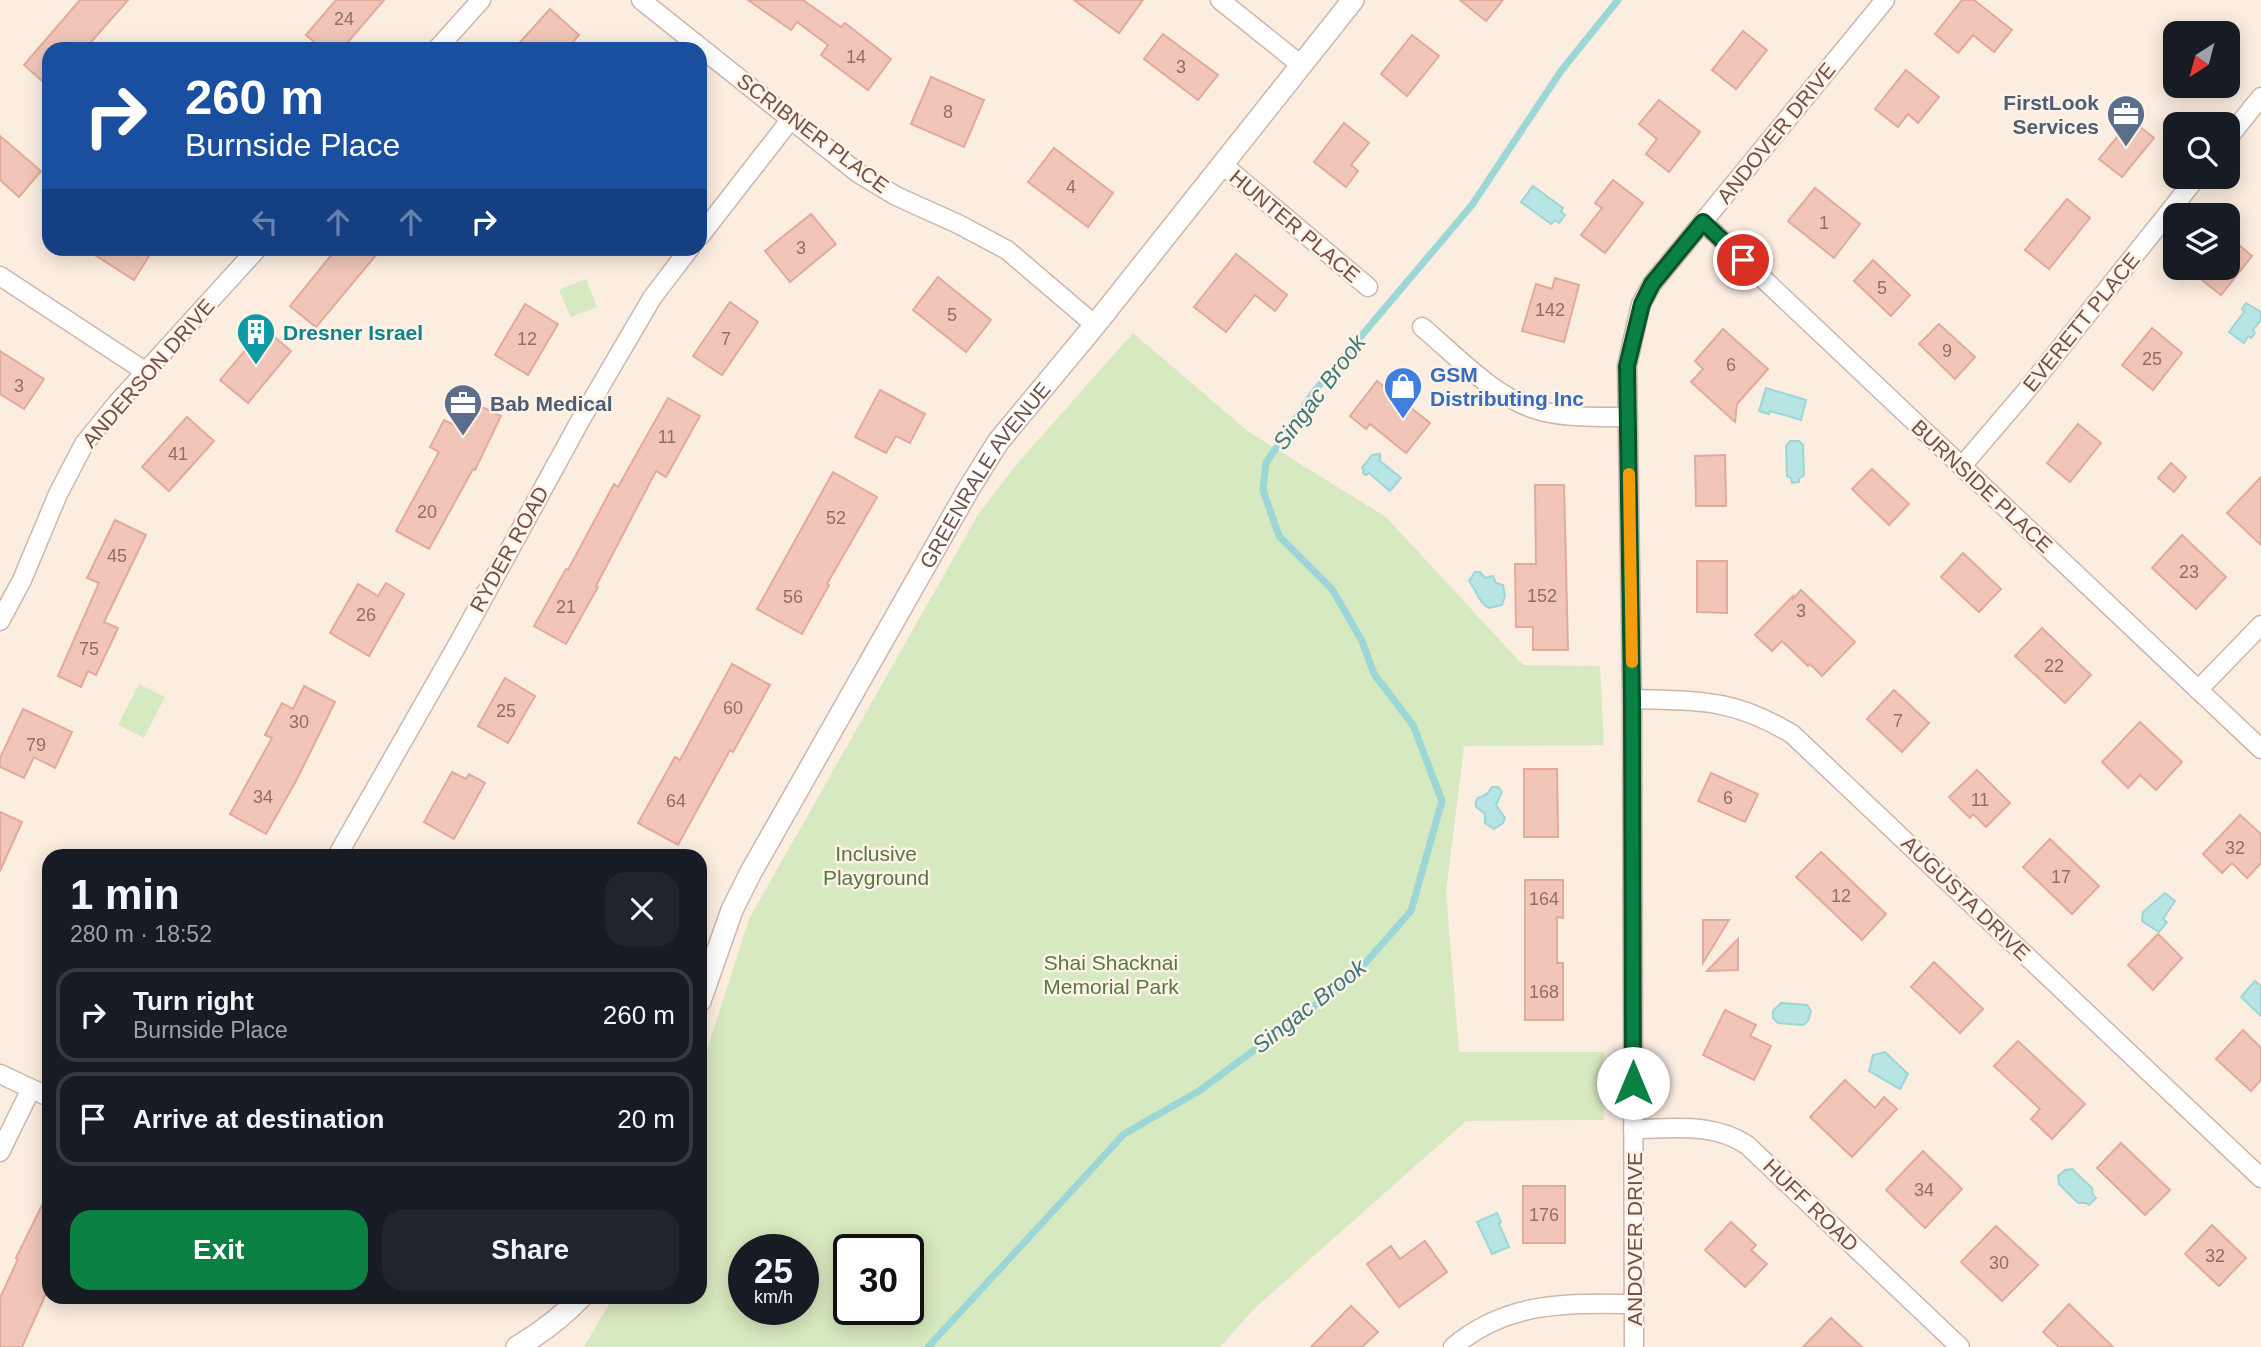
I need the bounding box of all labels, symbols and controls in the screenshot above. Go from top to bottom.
house number: 24 [334,9,354,29]
north arrow [2163,21,2240,98]
map controls [2163,21,2240,280]
house number: 14 [846,47,866,67]
house number: 3 [1176,57,1186,77]
street label: ANDOVER DRIVE [1712,58,1840,208]
street label: SCRIBNER PLACE [733,69,893,197]
icon: right [70,70,161,161]
text: 260 m [185,70,324,124]
place label: FirstLook Services [2003,91,2099,138]
office icon: FirstLook Services [2105,93,2147,148]
house number: 8 [943,102,953,122]
button: search [2163,112,2240,189]
text: Burnside Place [185,127,400,163]
street label: HUNTER PLACE [1225,165,1365,287]
house number: 4 [1066,177,1076,197]
icon: left [246,203,284,241]
icon: ahead [319,203,357,241]
icon: ahead [392,203,430,241]
icon: right [465,203,503,241]
button: layers [2163,203,2240,280]
house number: 1 [1819,213,1829,233]
pin [1713,230,1773,290]
house number: 3 [796,238,806,258]
icon: arrive [1724,241,1762,279]
street label: EVERETT PLACE [2018,248,2144,396]
house number: 5 [1877,278,1887,298]
street label: ANDERSON DRIVE [77,294,219,452]
house number: 142 [1535,300,1565,320]
house number: 5 [947,305,957,325]
building icon: Dresner Israel [235,311,277,366]
place label: Dresner Israel [283,321,423,344]
water label: Singac Brook [1267,328,1371,454]
house number: 12 [517,329,537,349]
house number: 7 [721,329,731,349]
house number: 9 [1942,341,1952,361]
house number: 25 [2142,349,2162,369]
house number: 6 [1726,355,1736,375]
place label: GSM Distributing Inc [1430,363,1584,410]
shop icon: GSM Distributing Inc [1382,365,1424,420]
house number: 3 [14,376,24,396]
street label: GREENRALE AVENUE [915,377,1055,572]
office icon: Bab Medical [442,382,484,437]
place label: Bab Medical [490,392,613,415]
street label: BURNSIDE PLACE [1907,415,2057,557]
house number: 11 [658,427,676,447]
house number: 41 [168,444,188,464]
street label: RYDER ROAD [465,482,553,616]
house number: 20 [417,502,437,522]
house number: 52 [826,508,846,528]
house number: 45 [107,546,127,566]
house number: 23 [2179,562,2199,582]
house number: 152 [1527,586,1557,606]
house number: 56 [783,587,803,607]
house number: 21 [556,597,576,617]
house number: 3 [1796,601,1806,621]
house number: 26 [356,605,376,625]
house number: 75 [79,639,99,659]
house number: 22 [2044,656,2064,676]
house number: 60 [723,698,743,718]
house number: 25 [496,701,516,721]
house number: 7 [1893,711,1903,731]
house number: 30 [289,712,309,732]
house number: 79 [26,735,46,755]
house number: 34 [253,787,273,807]
house number: 6 [1723,788,1733,808]
house number: 11 [1971,790,1989,810]
house number: 64 [666,791,686,811]
street label: AUGUSTA DRIVE [1897,831,2035,965]
house number: 32 [2225,838,2245,858]
park label: Inclusive Playground [823,842,929,889]
house number: 17 [2051,867,2071,887]
text: 1 min [70,871,180,918]
button: close [605,872,679,946]
house number: 12 [1831,886,1851,906]
house number: 164 [1529,889,1559,909]
text: 280 m · 18:52 [70,921,212,947]
park label: Shai Shacknai Memorial Park [1043,951,1179,998]
water label: Singac Brook [1247,953,1372,1058]
house number: 168 [1529,982,1559,1002]
text: Turn right [133,986,254,1016]
icon: right [74,996,112,1034]
text: 260 m [603,1000,675,1030]
text: Burnside Place [133,1017,288,1043]
position arrow [1596,1046,1670,1120]
icon: arrive [74,1100,112,1138]
text: Arrive at destination [133,1104,384,1134]
text: 20 m [617,1104,675,1134]
street label: ANDOVER DRIVE [1623,1152,1646,1326]
street label: HUFF ROAD [1759,1154,1863,1256]
house number: 34 [1914,1180,1934,1200]
house number: 176 [1529,1205,1559,1225]
button: Exit [70,1210,368,1290]
button: Share [382,1210,679,1290]
speed limit sign: 30 [833,1234,924,1325]
house number: 32 [2205,1246,2225,1266]
text: 25 [754,1251,793,1290]
house number: 30 [1989,1253,2009,1273]
text: km/h [754,1287,793,1307]

